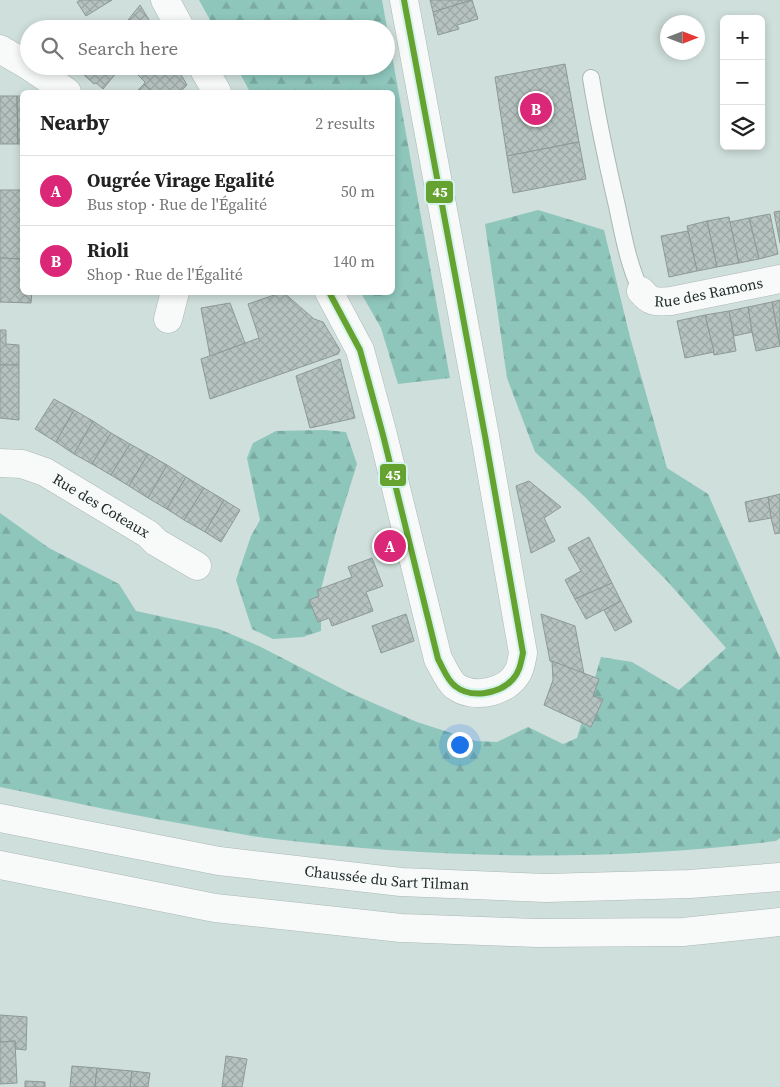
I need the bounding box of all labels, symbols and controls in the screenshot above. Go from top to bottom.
north arrow [660,15,705,60]
map controls [720,15,765,150]
button: + [720,15,765,60]
search box [20,20,395,75]
icon: search [38,34,66,62]
text: Search here [78,35,178,61]
button: − [720,60,765,105]
pin: B [520,90,552,128]
button: layers [720,105,765,150]
text: Nearby [40,108,110,137]
text: 2 results [315,112,375,134]
text: Ougrée Virage Egalité [87,167,274,193]
text: A [51,180,61,202]
text: 50 m [341,180,375,202]
line badge: 45 [425,180,454,204]
text: 45 [432,182,448,202]
text: Bus stop · Rue de l'Égalité [87,193,267,215]
text: Rioli [87,237,129,263]
text: B [51,250,61,272]
text: 140 m [333,250,375,272]
text: Shop · Rue de l'Égalité [87,263,243,285]
street label: Rue des Ramons [654,272,765,312]
line badge: 45 [379,463,407,487]
text: 45 [385,465,401,485]
street label: Rue des Coteaux [49,468,154,543]
pin: A [374,527,406,565]
your location [447,732,473,758]
street label: Chaussée du Sart Tilman [303,860,470,895]

